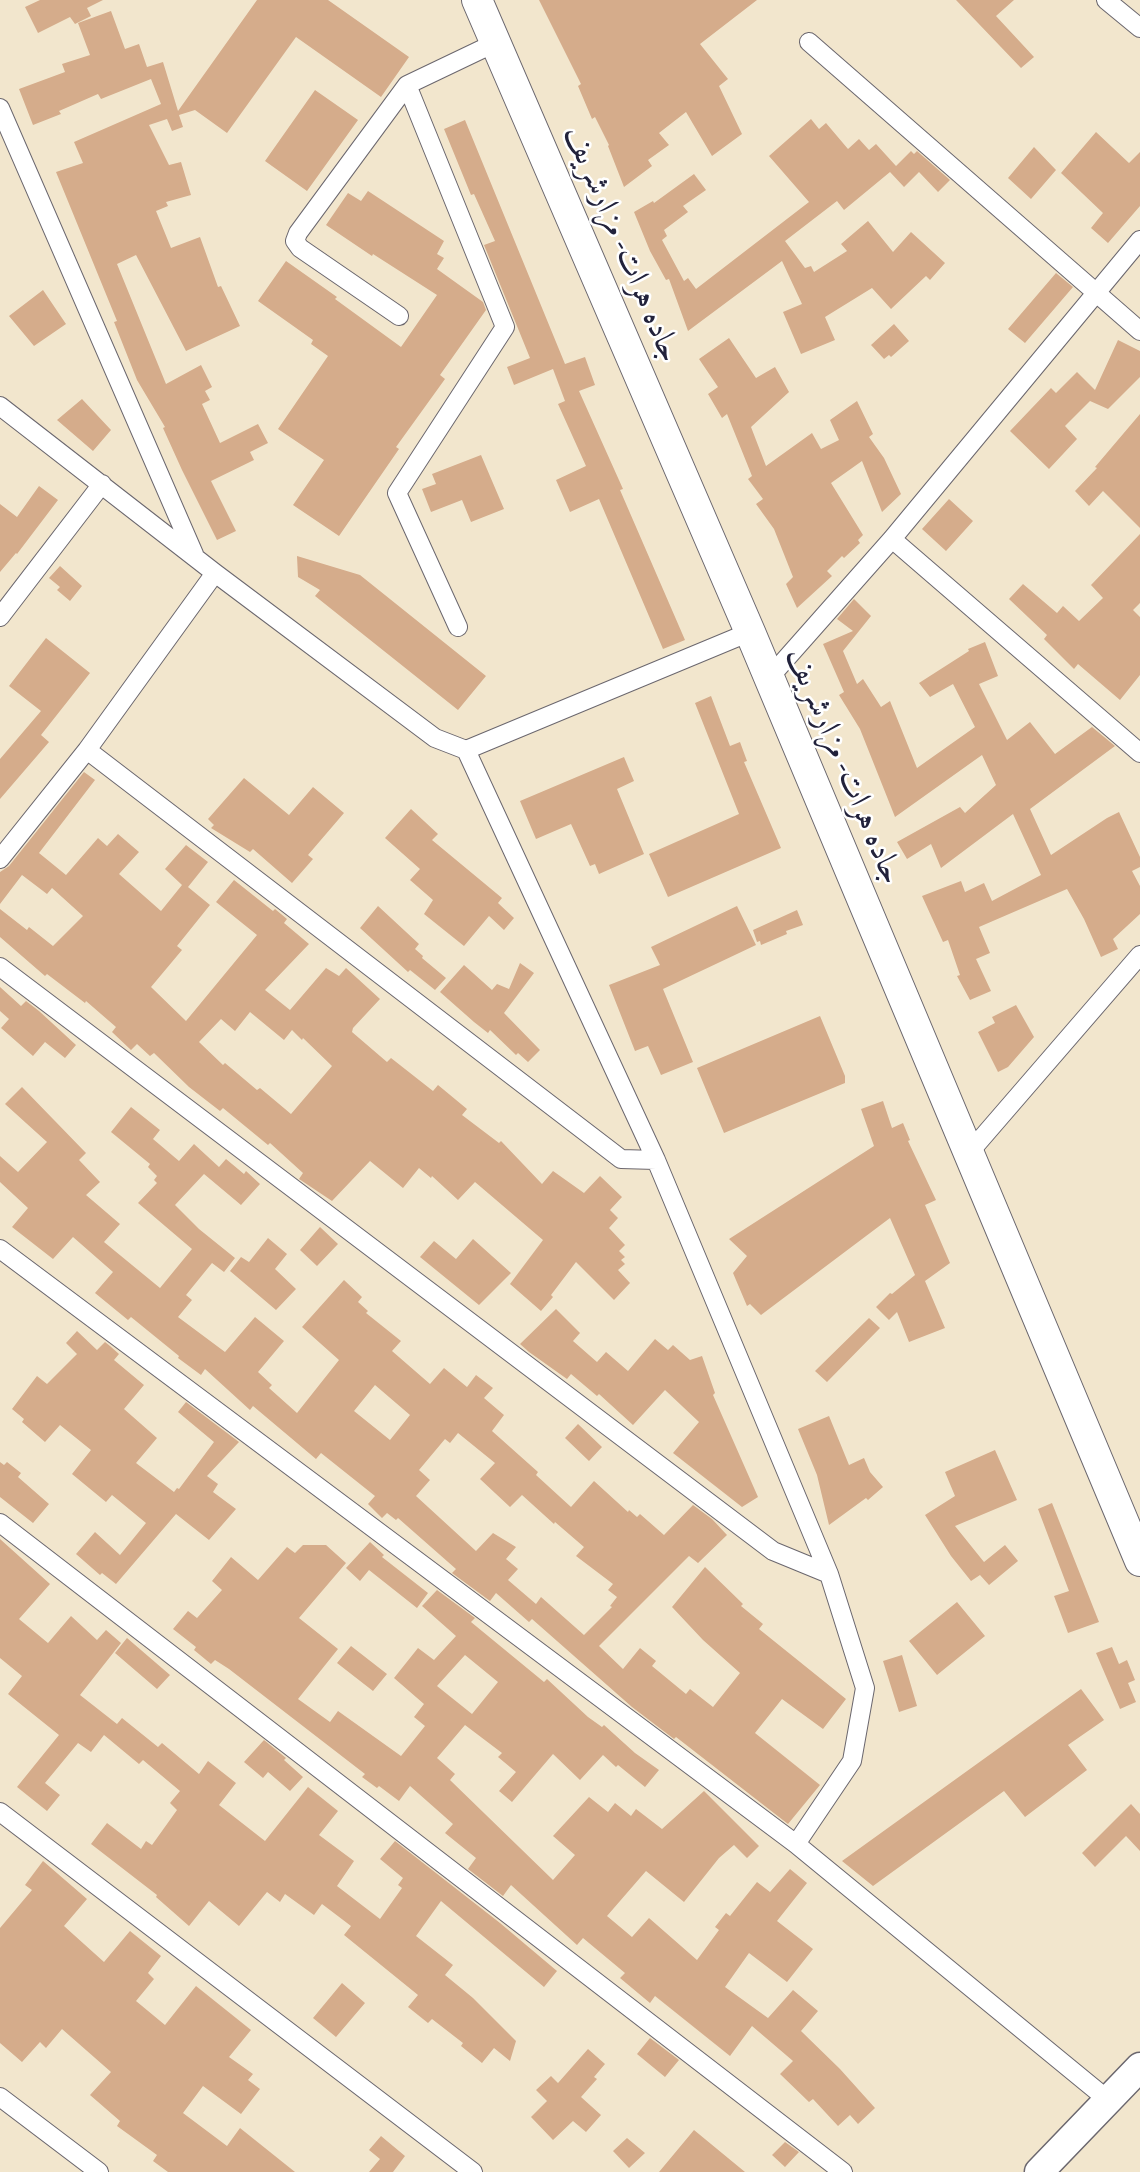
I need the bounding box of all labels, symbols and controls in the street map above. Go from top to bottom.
street label: جاده هرات- مزارشریف [555,120,689,368]
street label: جاده هرات- مزارشریف [777,642,911,890]

